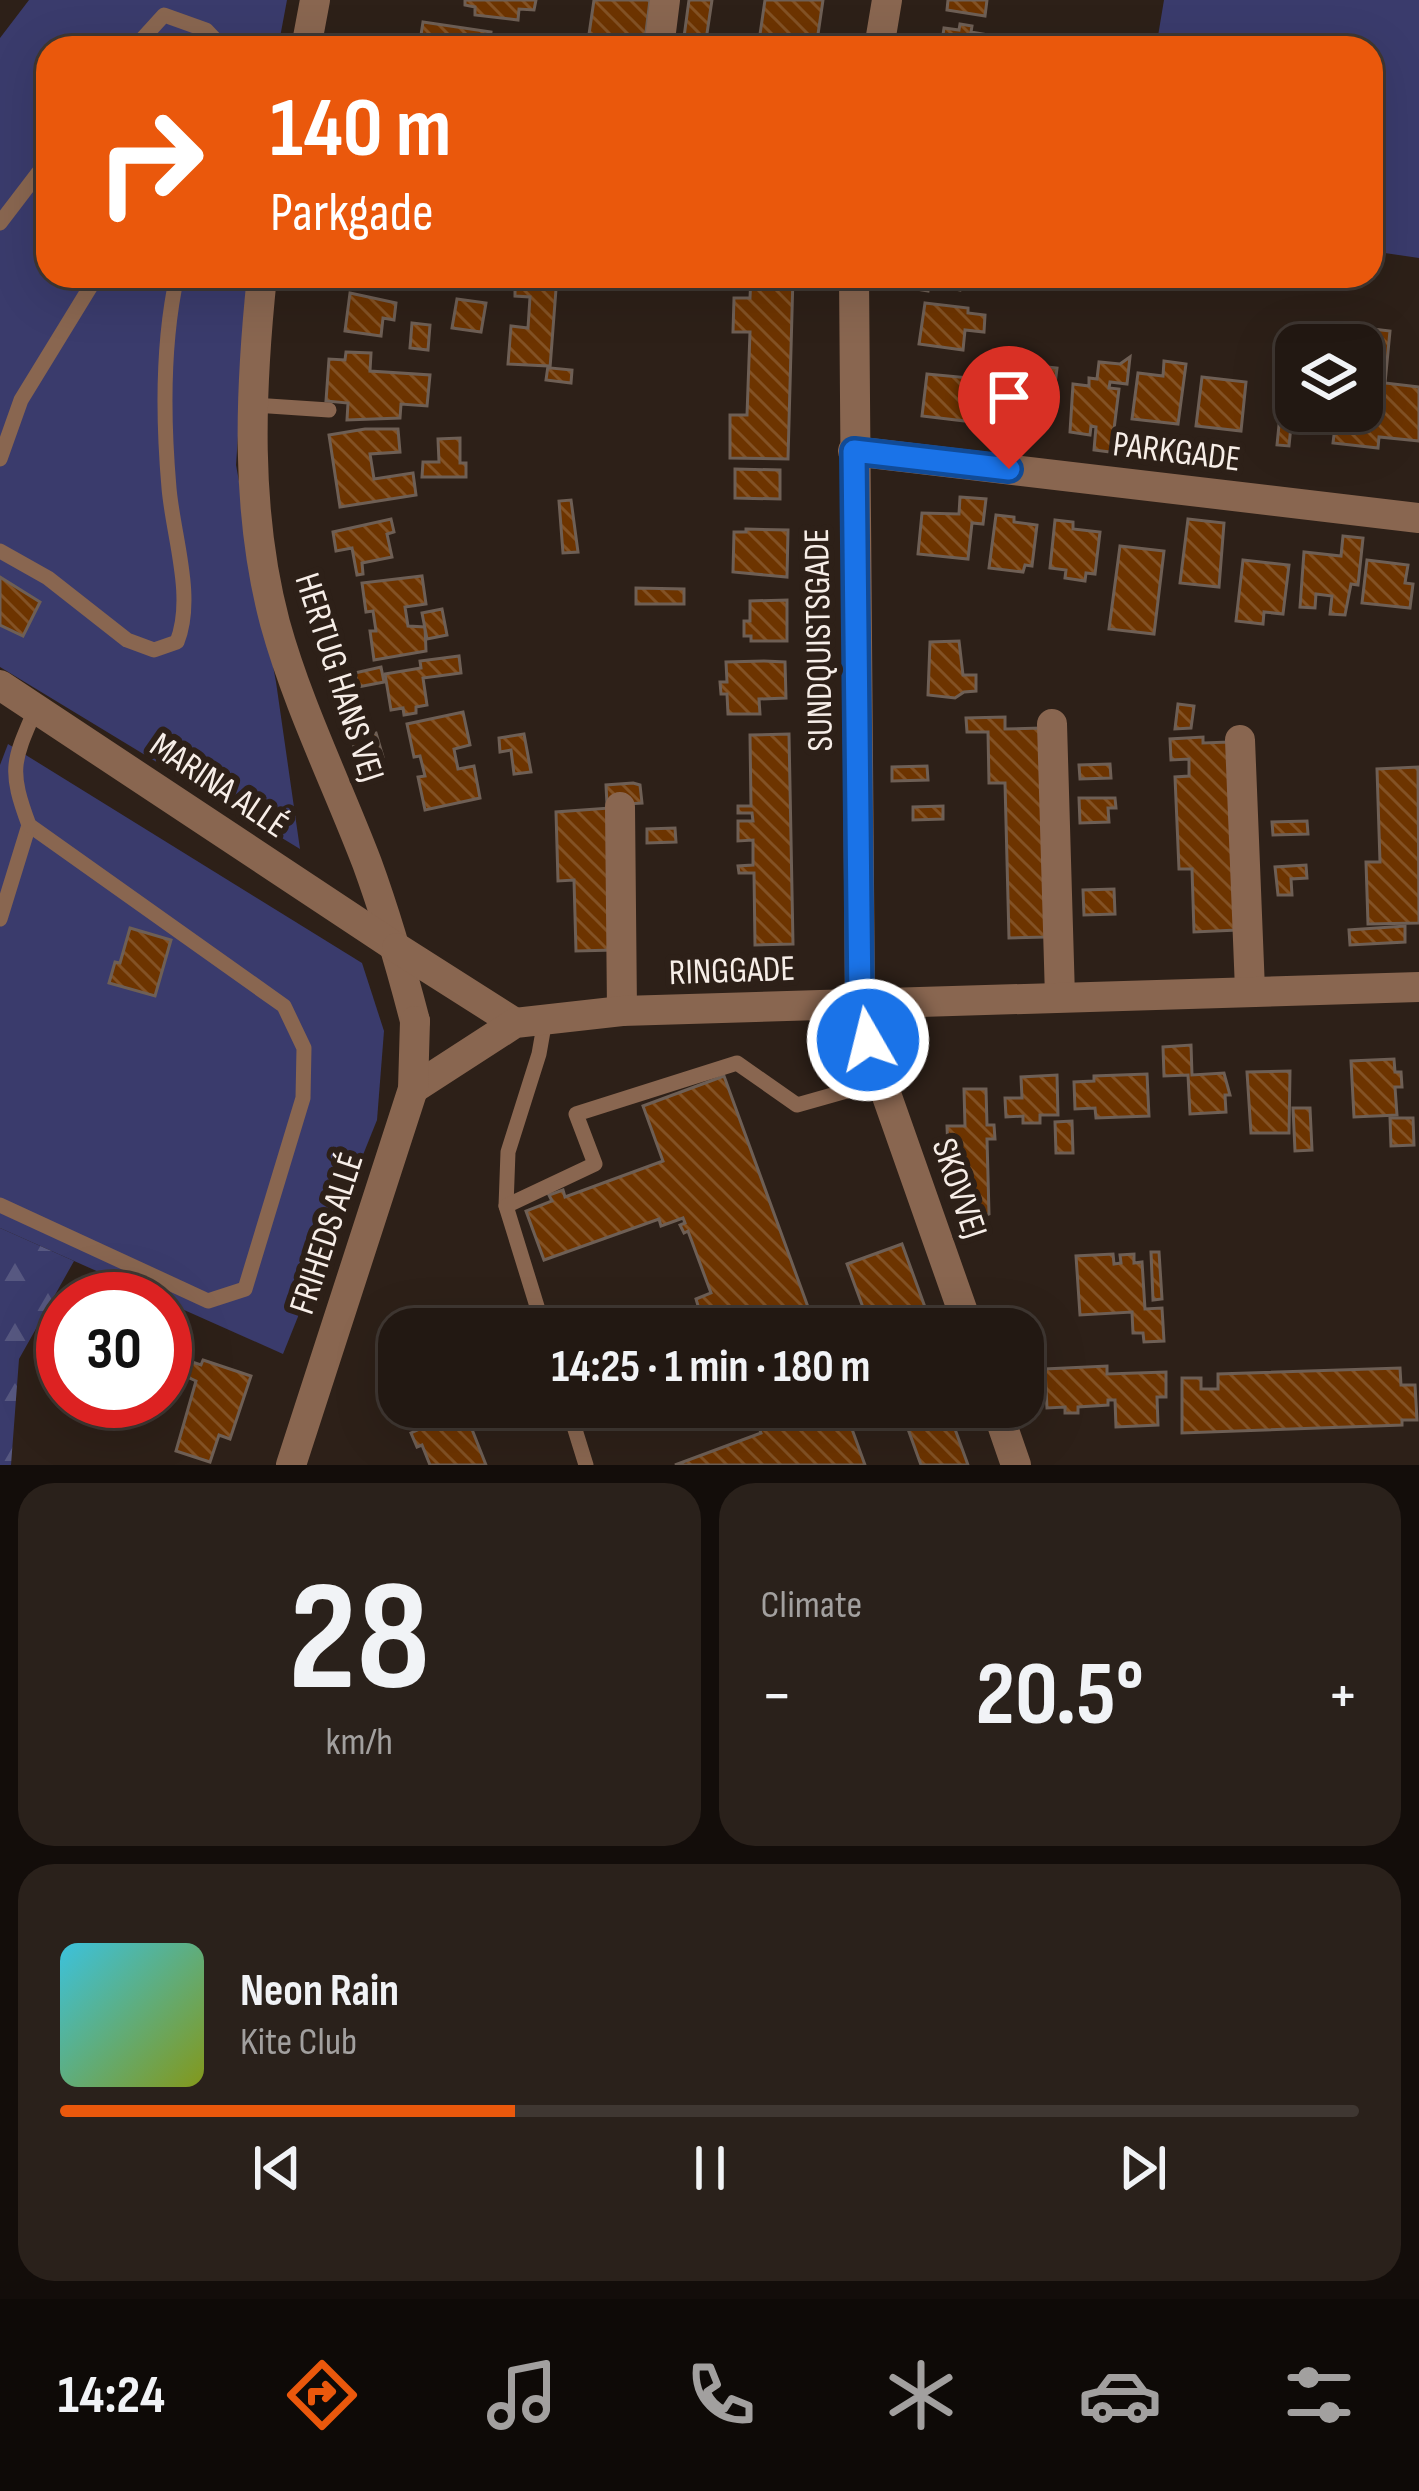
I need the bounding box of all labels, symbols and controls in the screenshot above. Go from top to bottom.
text: 140 m [270,79,451,180]
icon: right [72,84,228,240]
text: Parkgade [270,181,434,246]
map controls [1275,324,1383,432]
button: layers [1275,324,1383,432]
pin [958,346,1060,469]
icon: arrive [976,364,1042,430]
street label: PARKGADE [1110,423,1243,482]
street label: SUNDQUISTSGADE [796,528,843,752]
street label: HERTUG HANS VEJ [285,568,393,788]
street label: MARINA ALLÉ [141,724,296,848]
street label: RINGGADE [668,948,796,995]
position arrow [805,977,931,1103]
street label: SKOVVEJ [922,1133,996,1245]
street label: FRIHEDS ALLÉ [281,1148,374,1320]
speed limit sign: 30 [36,1272,192,1428]
text: 14:25 · 1 min · 180 m [552,1340,870,1395]
text: 28 [288,1547,430,1734]
text: Climate [761,1582,862,1629]
text: 20.5° [976,1642,1144,1750]
text: − [761,1657,793,1736]
text: + [1327,1657,1359,1736]
text: km/h [326,1719,393,1766]
text: Neon Rain [240,1964,399,2019]
text: Kite Club [240,2019,357,2066]
icon: previous [244,2135,310,2201]
icon: pause [677,2135,743,2201]
icon: next [1110,2135,1176,2201]
icon: directions [280,2353,364,2437]
icon: music [480,2353,564,2437]
icon: phone [679,2353,763,2437]
icon: climate [879,2353,963,2437]
icon: car [1078,2353,1162,2437]
icon: filters [1277,2353,1361,2437]
text: 14:24 [58,2363,165,2428]

